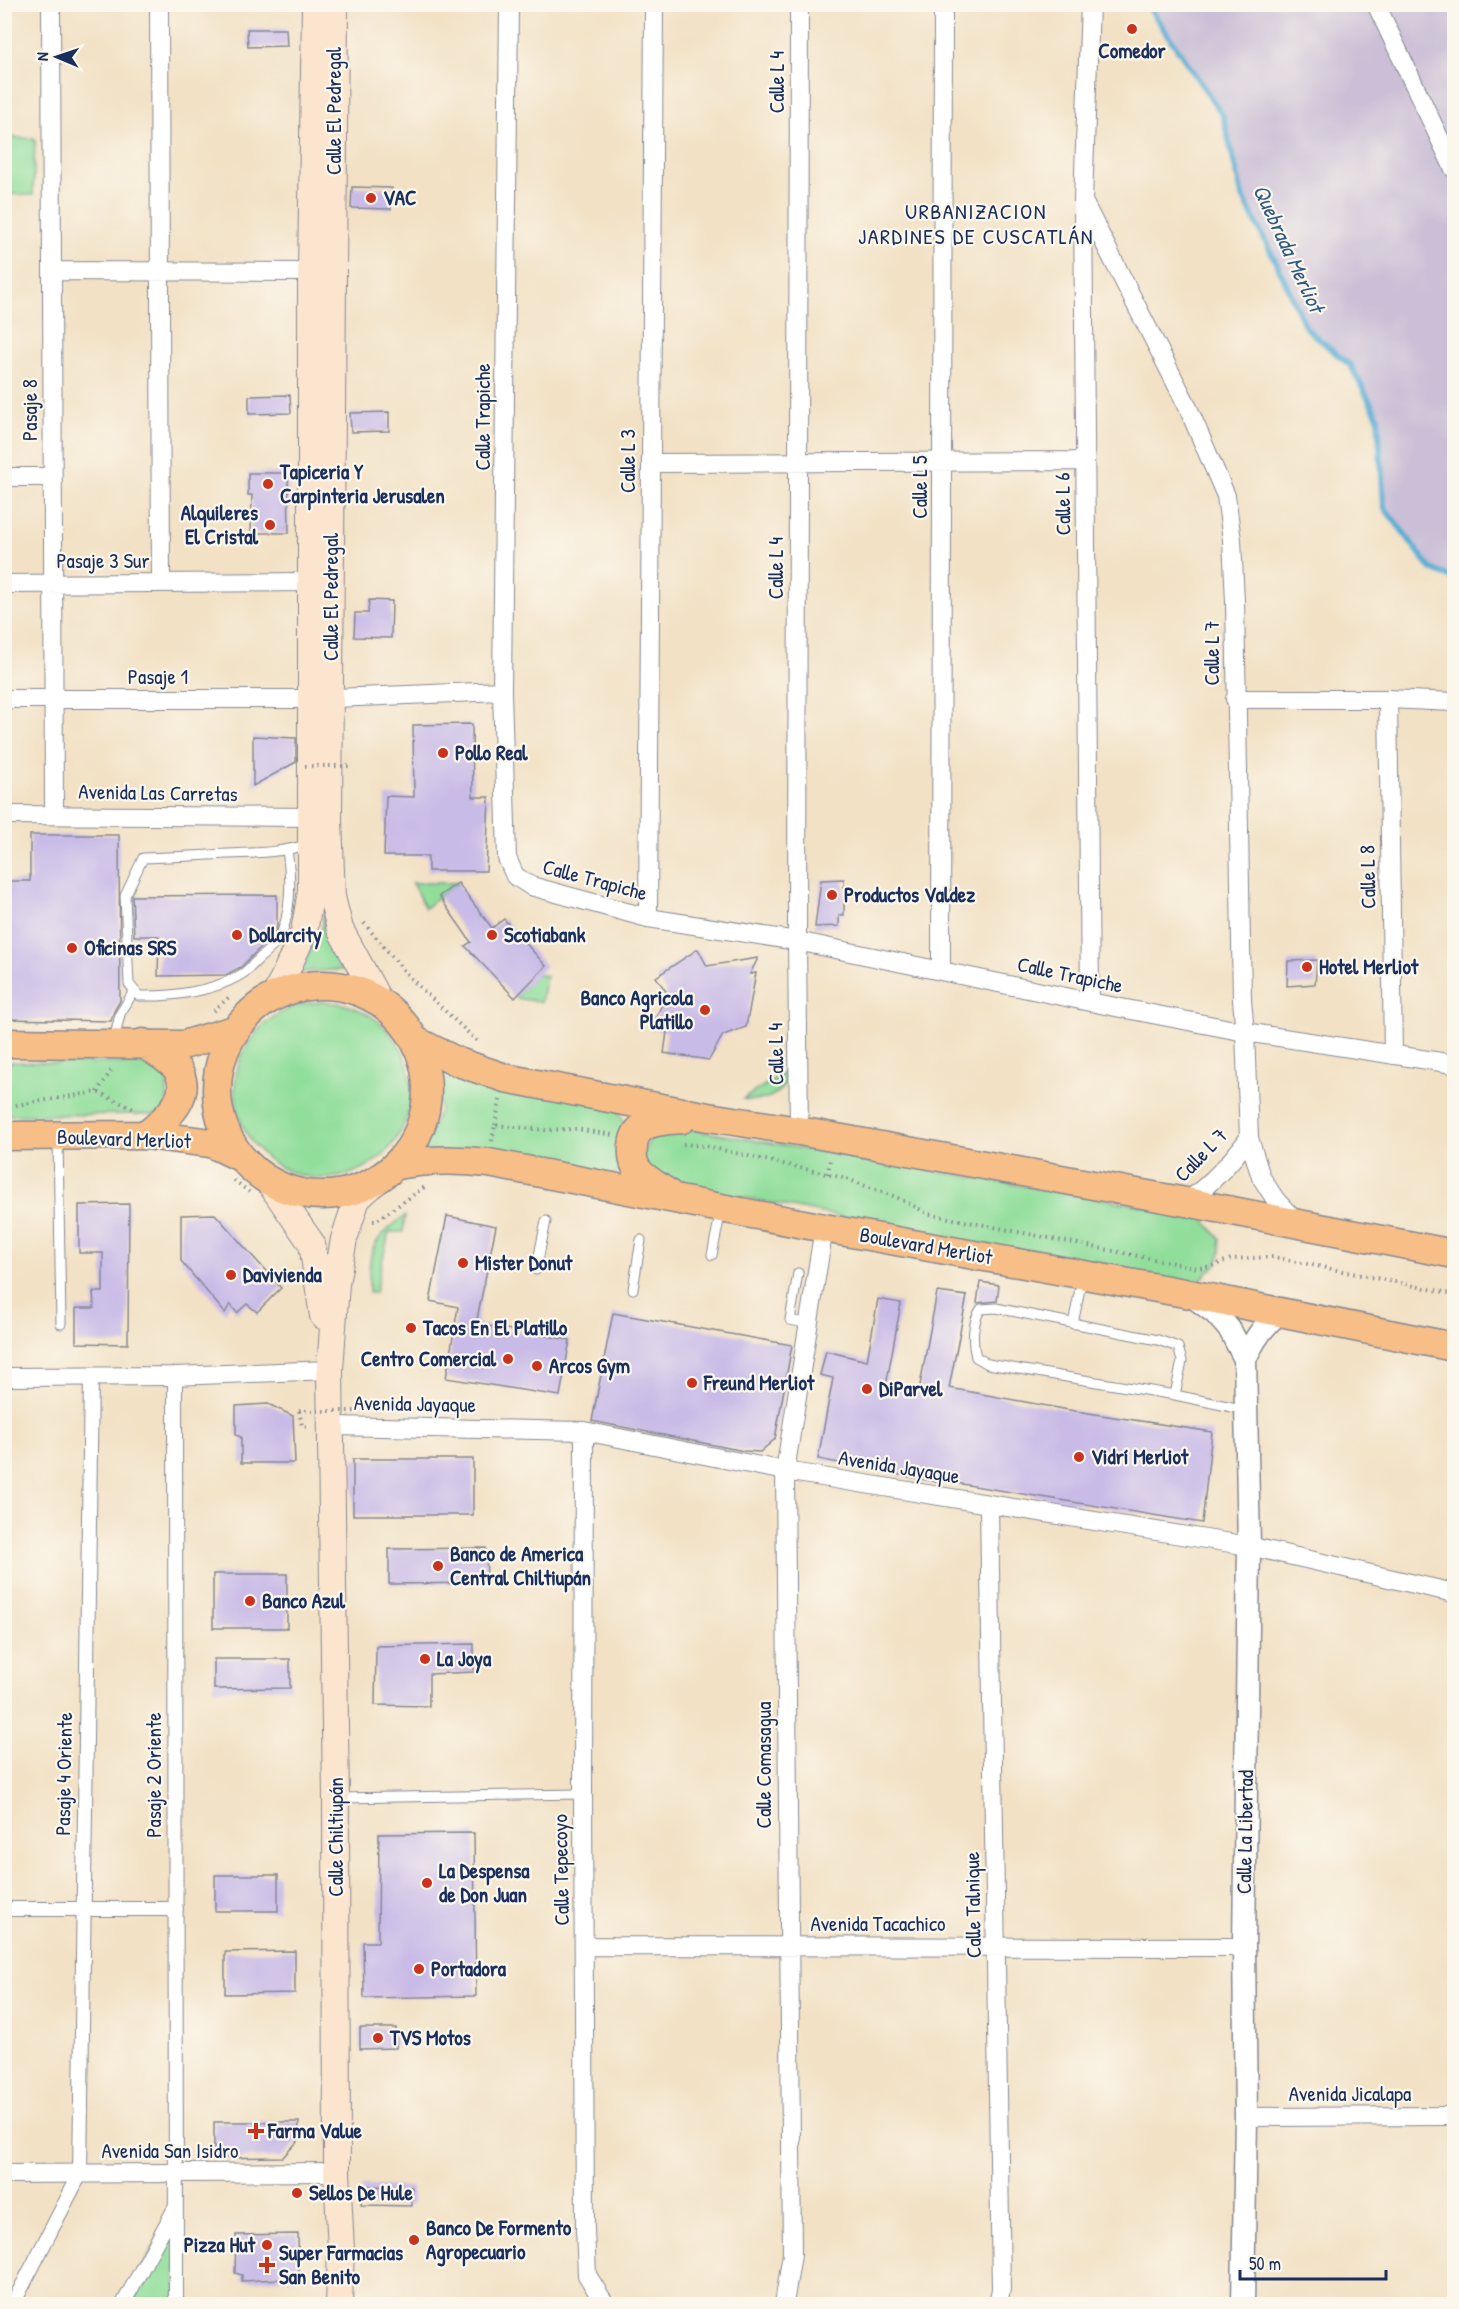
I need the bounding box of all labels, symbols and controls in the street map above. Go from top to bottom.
marker: Comedor [1125,22,1139,36]
north arrow [27,27,87,87]
place label: Comedor [1098,36,1167,65]
street label: Calle El Pedregal [319,47,348,175]
text: N [31,51,53,61]
street label: Calle L 4 [762,51,791,113]
water label: Quebrada Merliot [1246,179,1333,320]
place label: VAC [383,183,417,212]
marker: VAC [364,191,378,205]
district label: URBANIZACION JARDINES DE CUSCATLÁN [858,196,1094,251]
street label: Calle Trapiche [468,363,497,471]
street label: Pasaje 8 [15,379,44,441]
street label: Calle L 3 [613,429,642,493]
street label: Calle L 5 [905,455,934,519]
place label: Tapiceria Y Carpinteria Jerusalen [279,457,445,511]
street label: Calle L 6 [1047,472,1078,536]
marker: Tapiceria Y Carpinteria Jerusalen [261,477,275,491]
place label: Alquileres El Cristal [181,498,258,551]
marker: Alquileres El Cristal [263,518,277,532]
street label: Calle El Pedregal [316,533,345,661]
street label: Calle L 4 [761,537,790,599]
street label: Pasaje 3 Sur [56,546,150,575]
street label: Calle L 7 [1197,620,1226,686]
street label: Pasaje 1 [128,662,188,691]
place label: Pollo Real [455,738,528,767]
marker: Pollo Real [436,746,450,760]
street label: Avenida Las Carretas [78,777,238,808]
street label: Calle L 8 [1352,845,1383,909]
street label: Calle Trapiche [540,852,651,907]
place label: Productos Valdez [844,880,975,909]
marker: Productos Valdez [825,888,839,902]
place label: Dollarcity [249,920,322,950]
place label: Scotiabank [504,920,586,949]
marker: Dollarcity [230,928,244,942]
marker: Scotiabank [485,928,499,942]
place label: Oficinas SRS [84,933,177,962]
marker: Oficinas SRS [65,941,79,955]
street label: Calle Trapiche [1015,949,1126,1000]
place label: Hotel Merliot [1319,952,1419,981]
marker: Hotel Merliot [1300,960,1314,974]
place label: Banco Agricola Platillo [580,983,694,1036]
marker: Banco Agricola Platillo [698,1003,712,1017]
street label: Calle L 4 [760,1022,791,1086]
street label: Calle L 7 [1168,1121,1234,1188]
street label: Boulevard Merliot [56,1122,192,1155]
street label: Boulevard Merliot [858,1220,995,1272]
place label: Mister Donut [475,1248,573,1277]
marker: Mister Donut [456,1256,470,1270]
place label: Davivienda [243,1260,322,1289]
marker: Davivienda [224,1268,238,1282]
place label: Tacos En El Platillo [422,1313,568,1342]
marker: Tacos En El Platillo [404,1321,418,1335]
place label: Centro Comercial [361,1344,496,1373]
place label: Arcos Gym [549,1351,630,1381]
marker: Centro Comercial [501,1352,515,1366]
marker: Arcos Gym [530,1359,544,1373]
place label: Freund Merliot [703,1368,815,1397]
place label: DiParvel [879,1374,943,1403]
marker: Freund Merliot [685,1376,699,1390]
marker: DiParvel [860,1382,874,1396]
street label: Avenida Jayaque [354,1388,476,1419]
place label: Vidrí Merliot [1091,1442,1189,1471]
street label: Avenida Jayaque [837,1443,962,1490]
marker: Vidrí Merliot [1072,1450,1086,1464]
place label: Banco de America Central Chiltiupán [450,1539,591,1593]
marker: Banco de America Central Chiltiupán [431,1559,445,1573]
place label: Banco Azul [262,1586,345,1615]
marker: Banco Azul [243,1594,257,1608]
place label: La Joya [437,1644,492,1674]
marker: La Joya [418,1652,432,1666]
street label: Calle Comasagua [749,1702,778,1828]
street label: Pasaje 4 Oriente [48,1712,79,1836]
street label: Pasaje 2 Oriente [139,1712,168,1838]
street label: Calle La Libertad [1229,1770,1260,1894]
street label: Calle Chiltiupán [321,1777,350,1897]
street label: Calle Tepecoyo [545,1814,576,1926]
street label: Calle Talnique [957,1852,988,1958]
place label: La Despensa de Don Juan [439,1856,530,1909]
marker: La Despensa de Don Juan [420,1876,434,1890]
street label: Avenida Tacachico [810,1909,946,1938]
place label: Portadora [431,1954,507,1983]
marker: Portadora [412,1962,426,1976]
place label: TVS Motos [389,2023,471,2052]
marker: TVS Motos [371,2031,385,2045]
street label: Avenida Jicalapa [1289,2079,1411,2108]
place label: Farma Value [267,2116,363,2145]
marker: Farma Value [249,2124,263,2138]
street label: Avenida San Isidro [101,2136,239,2165]
place label: Sellos De Hule [309,2178,413,2207]
marker: Sellos De Hule [290,2186,304,2200]
place label: Banco De Formento Agropecuario [426,2213,572,2267]
place label: Pizza Hut [184,2230,256,2259]
marker: Banco De Formento Agropecuario [407,2233,421,2247]
marker: Pizza Hut [260,2238,274,2252]
place label: Super Farmacias San Benito [279,2238,403,2291]
scale bar [1240,2243,1386,2281]
text: 50 m [1249,2251,1281,2276]
marker: Super Farmacias San Benito [260,2258,274,2272]

